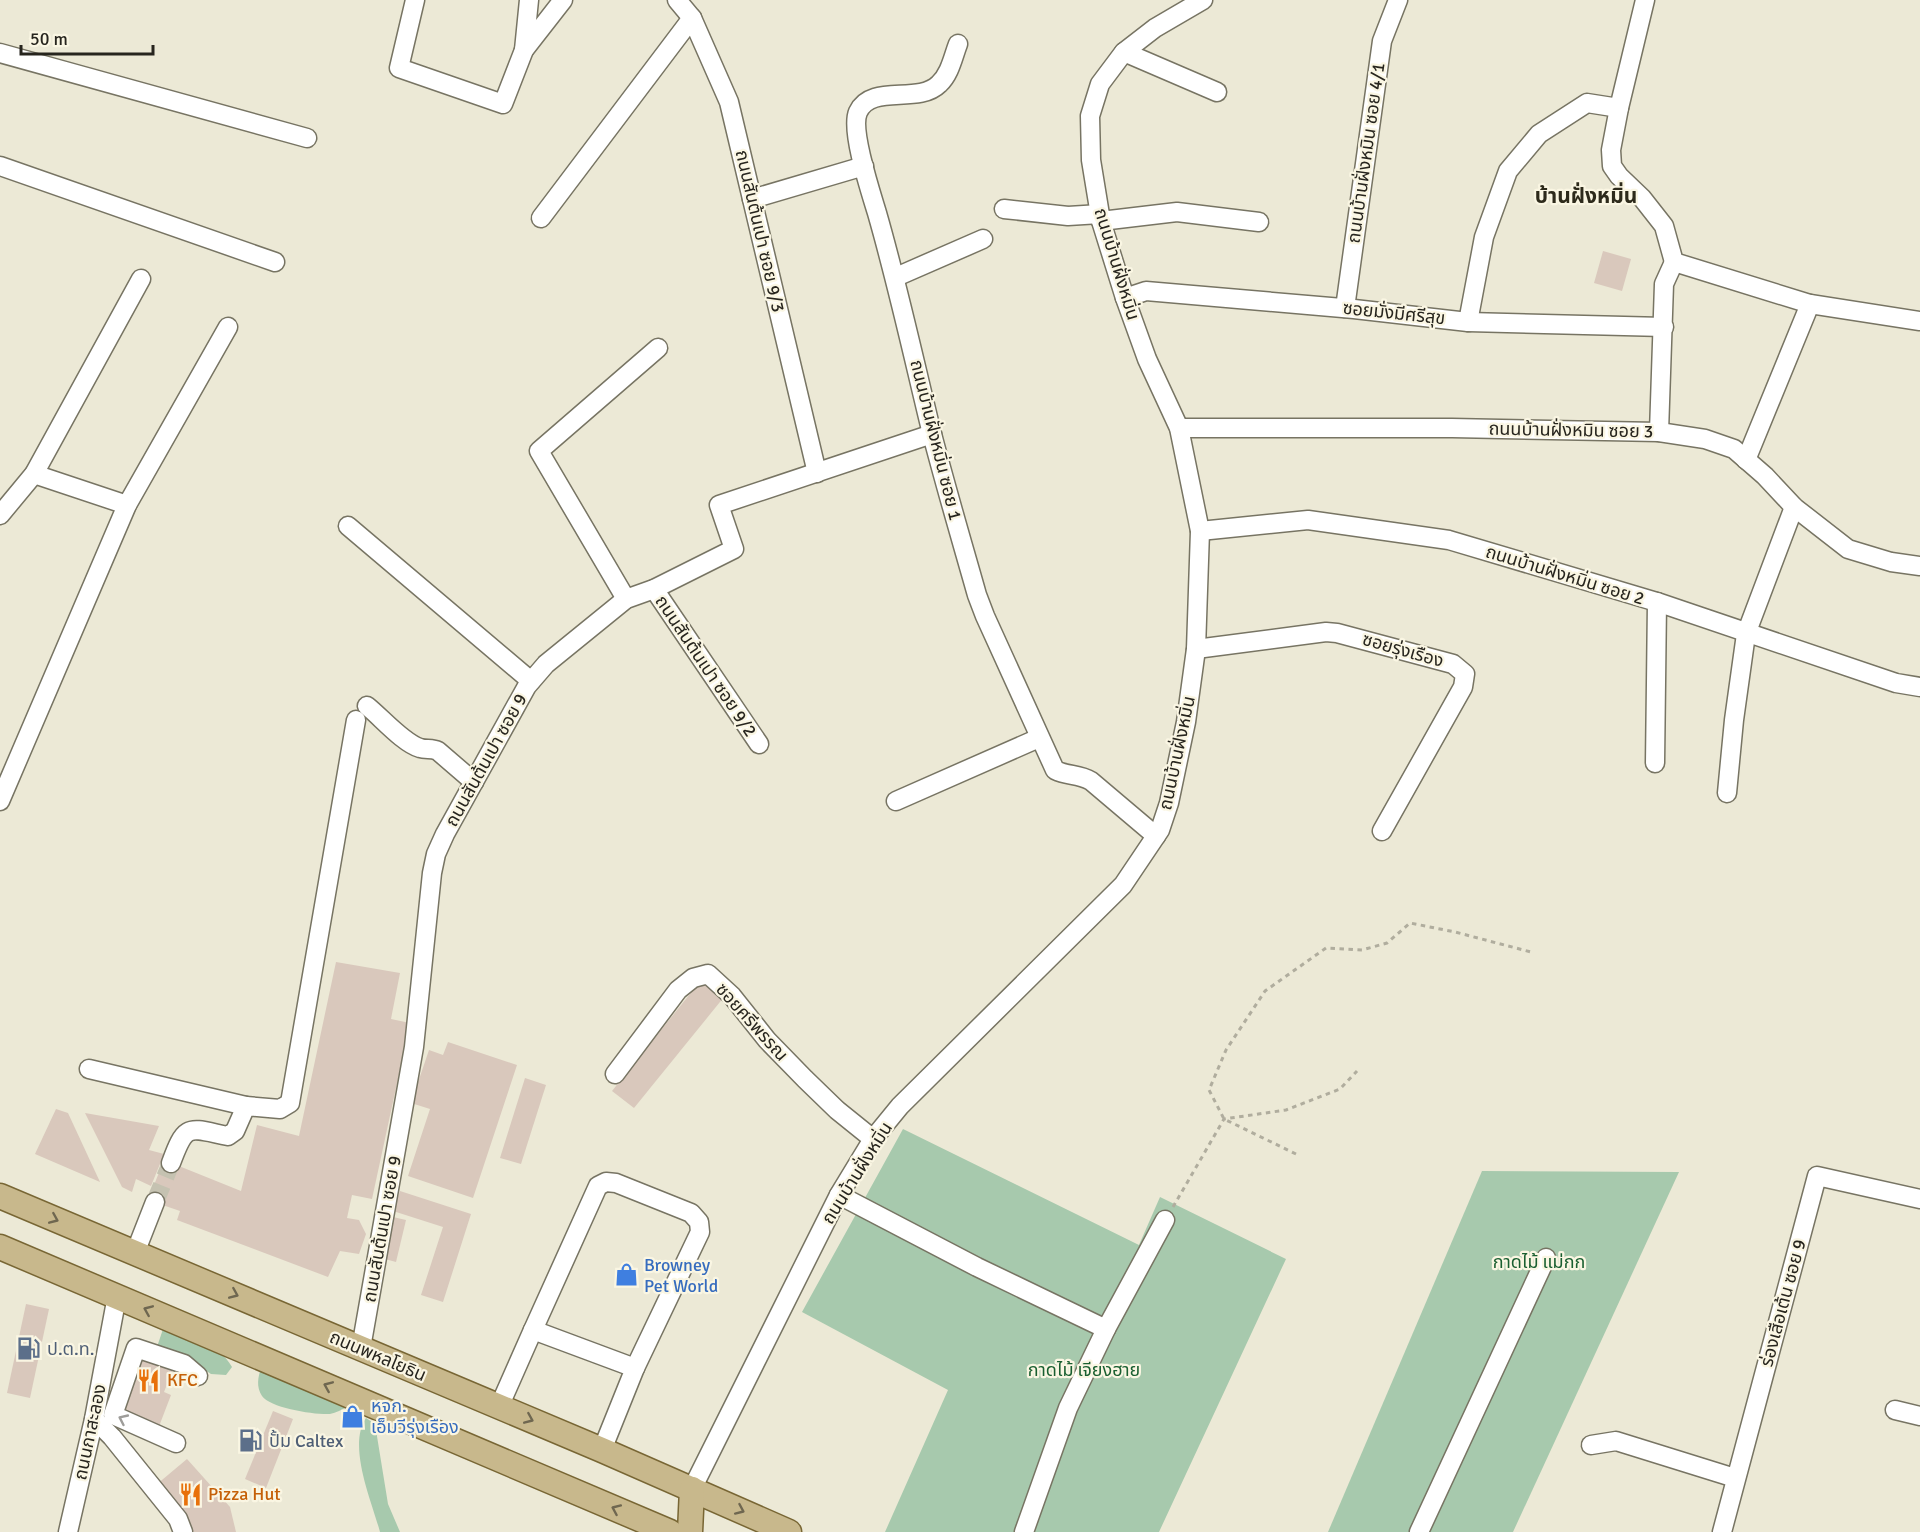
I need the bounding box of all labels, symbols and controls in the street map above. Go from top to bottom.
scale bar [21,18,153,56]
text: 50 m [30,28,68,50]
street label: ถนนบ้านฝั่งหมิน ซอย 4/1 [1341,61,1390,245]
street label: ถนนสันต้นเปา ซอย 9/3 [731,148,789,314]
district label: บ้านฝั่งหมิ่น [1535,182,1637,209]
street label: ถนนบ้านฝั่งหมิ่น [1089,205,1146,323]
street label: ซอยมั่งมีศรีสุข [1342,296,1446,329]
street label: ถนนบ้านฝั่งหมิ่น ซอย 1 [905,357,968,523]
street label: ถนนบ้านฝั่งหมิน ซอย 3 [1488,416,1654,442]
street label: ถนนบ้านฝั่งหมิ่น ซอย 2 [1483,539,1647,610]
street label: ถนนสันต้นเปา ซอย 9/2 [650,591,762,741]
street label: ซอยรุ่งเรือง [1360,628,1446,672]
street label: ถนนสันต้นเปา ซอย 9 [440,690,532,830]
street label: ถนนบ้านฝั่งหมิ่น [1153,694,1200,812]
street label: ซอยศรีพรรณ [711,978,793,1066]
street label: ถนนบ้านฝั่งหมิ่น [816,1117,897,1228]
street label: ถนนสันต้นเปา ซอย 9 [358,1154,406,1304]
one-way arrow [48,1211,59,1223]
street label: ร่องเสือเต้น ซอย 9 [1755,1237,1811,1369]
park label: กาดไม้ แม่กก [1493,1251,1585,1273]
place label: Browney Pet World [644,1254,718,1297]
shop icon: Browney Pet World [613,1262,639,1288]
one-way arrow [227,1287,238,1299]
one-way arrow [144,1305,155,1317]
street label: ถนนพหลโยธิน [326,1326,430,1386]
fuel station icon: ป.ต.ท. [16,1336,42,1362]
place label: ป.ต.ท. [47,1338,95,1360]
park label: กาดไม้ เจียงฮาย [1028,1359,1140,1381]
restaurant icon: KFC [136,1367,162,1393]
place label: KFC [167,1369,198,1391]
one-way arrow [323,1381,334,1393]
street label: ถนนกาสะลอง [69,1382,111,1482]
place label: หจก. เอ็มวีรุ่งเรือง [371,1395,459,1438]
shop icon: หจก. เอ็มวีรุ่งเรือง [340,1403,366,1429]
one-way arrow [523,1412,534,1424]
one-way arrow [118,1414,129,1426]
fuel station icon: ปั้ม Caltex [238,1428,264,1454]
place label: ปั้ม Caltex [269,1429,344,1452]
restaurant icon: Pizza Hut [177,1481,203,1507]
place label: Pizza Hut [208,1483,281,1505]
one-way arrow [734,1503,745,1515]
one-way arrow [612,1504,623,1516]

